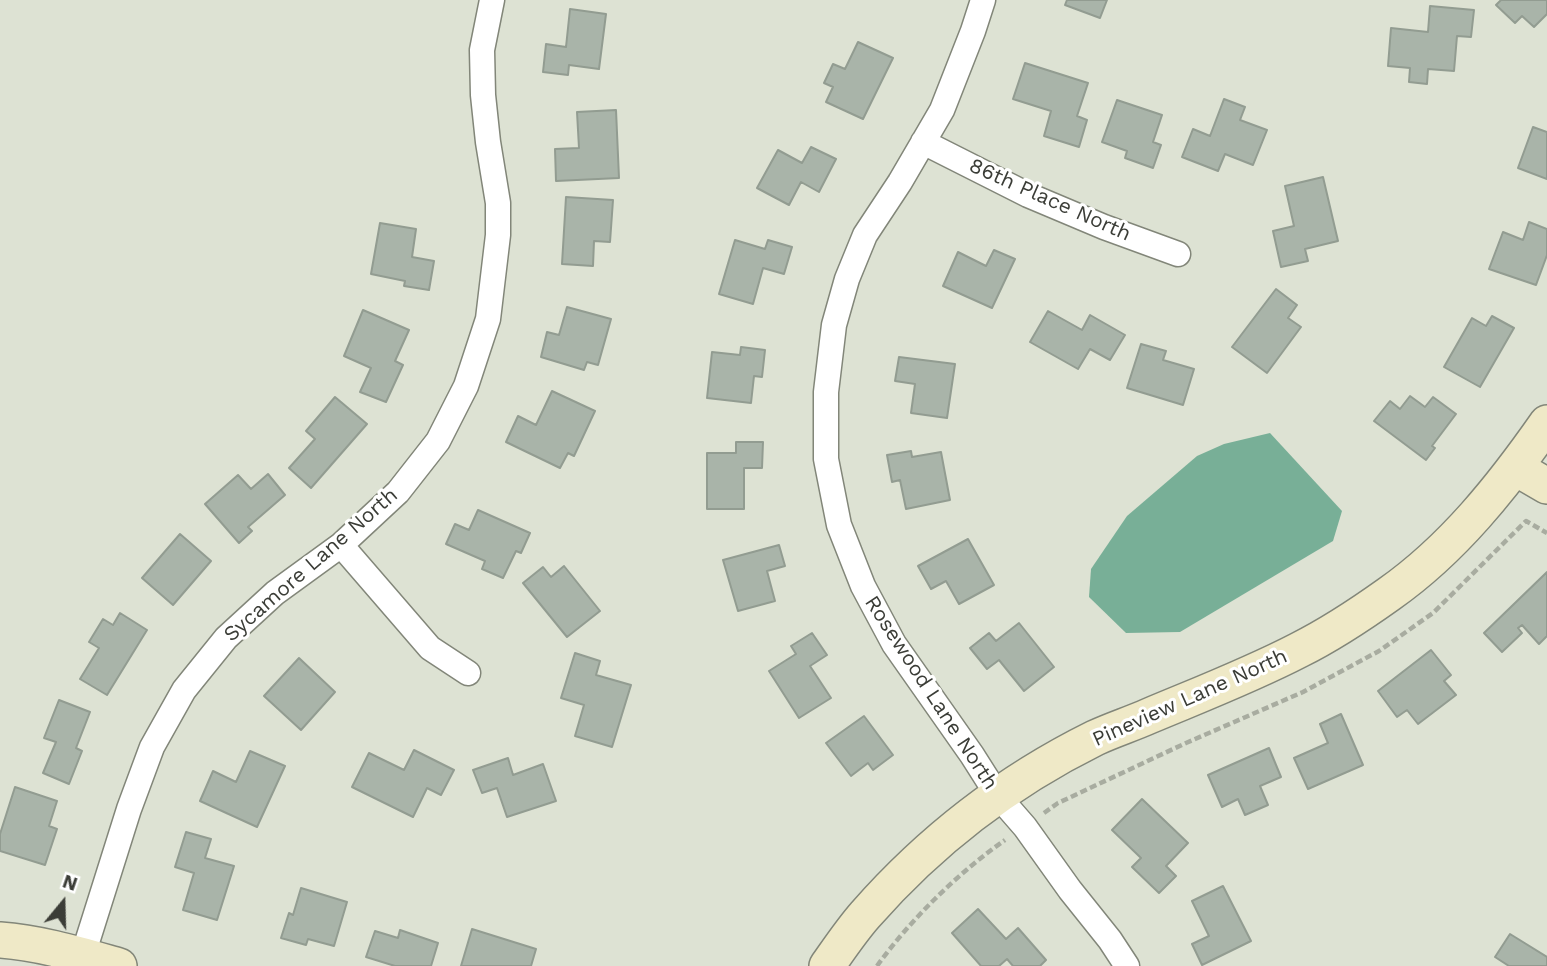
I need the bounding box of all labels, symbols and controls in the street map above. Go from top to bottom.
street label: 86th Place North [965,153,1135,247]
street label: Sycamore Lane North [219,483,403,647]
street label: Rosewood Lane North [859,591,1003,795]
street label: Pineview Lane North [1089,644,1291,752]
north arrow [28,868,98,938]
text: N [60,870,80,896]

